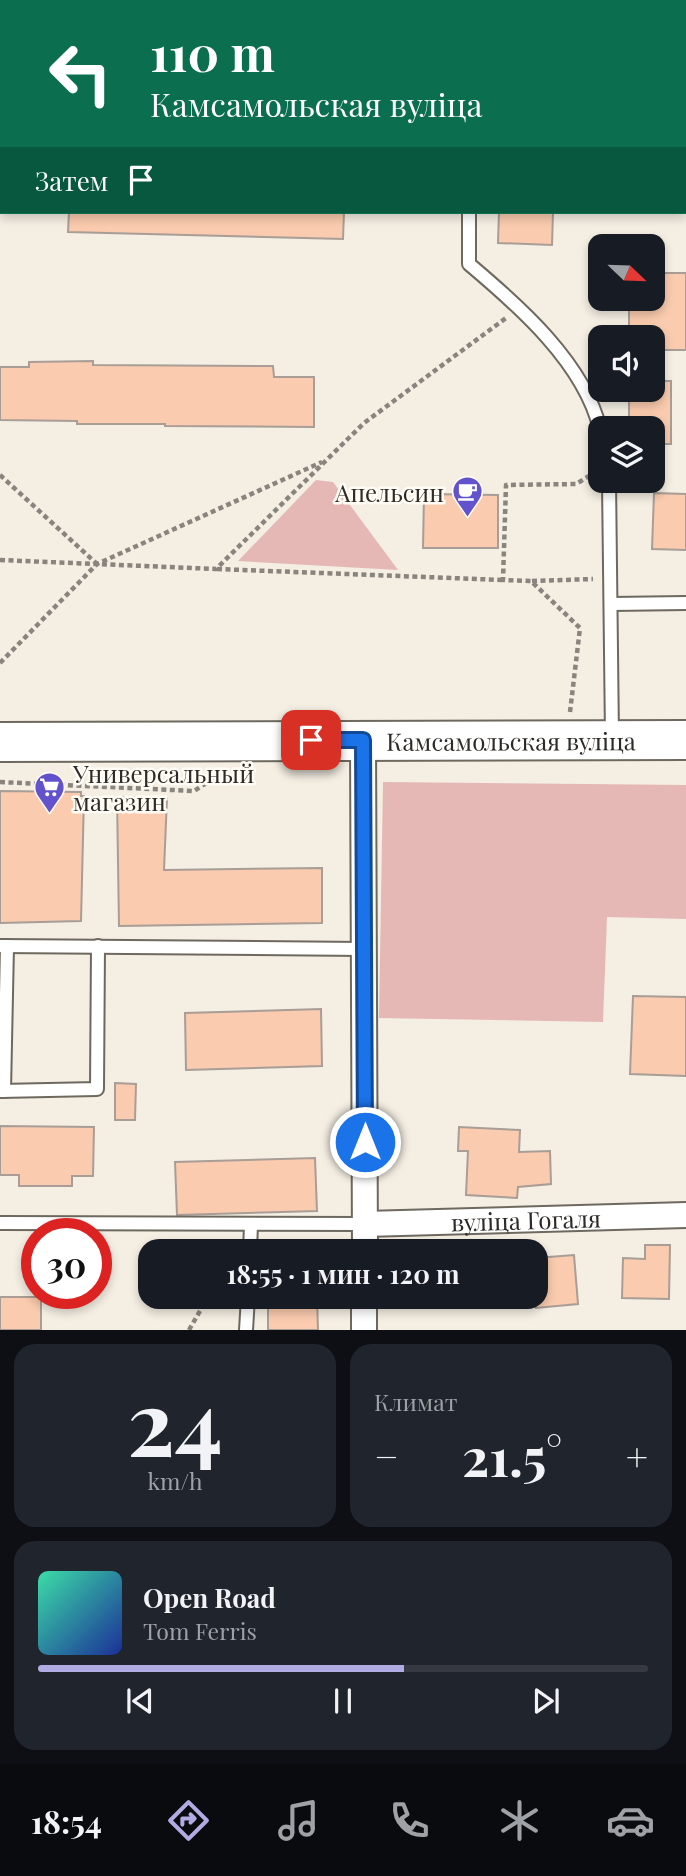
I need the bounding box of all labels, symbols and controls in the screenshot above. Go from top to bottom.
text: 110 m [150,19,275,84]
icon: left [35,28,126,119]
text: Камсамольская вуліца [150,82,482,125]
icon: arrive [122,161,160,199]
text: Затем [35,163,108,198]
north arrow [588,234,665,312]
map controls [588,234,665,493]
button: sound [588,325,665,402]
button: layers [588,416,665,493]
cafe icon: Апельсин [450,475,484,519]
place label: Апельсин [334,476,444,508]
pin [281,710,341,770]
icon: arrive [292,721,330,759]
street label: Камсамольская вуліца [386,724,636,757]
place label: Универсальный магазин [72,757,254,817]
supermarket icon: Универсальный магазин [33,770,67,814]
position arrow [328,1105,402,1179]
street label: вуліца Гогаля [451,1201,601,1238]
speed limit sign: 30 [21,1218,112,1309]
text: 18:55 · 1 мин · 120 m [226,1256,460,1291]
text: 24 [127,1359,223,1480]
text: Климат [374,1386,457,1417]
text: 21.5° [462,1421,562,1490]
text: − [374,1430,399,1481]
text: + [626,1430,648,1481]
text: km/h [147,1465,203,1496]
text: Open Road [143,1580,276,1615]
text: Tom Ferris [143,1615,257,1646]
icon: previous [121,1682,159,1720]
icon: pause [324,1682,362,1720]
icon: next [527,1682,565,1720]
icon: directions [164,1796,213,1845]
icon: music [274,1796,323,1845]
icon: phone [385,1796,434,1845]
icon: climate [495,1796,544,1845]
icon: car [606,1796,655,1845]
text: 18:54 [31,1799,102,1842]

